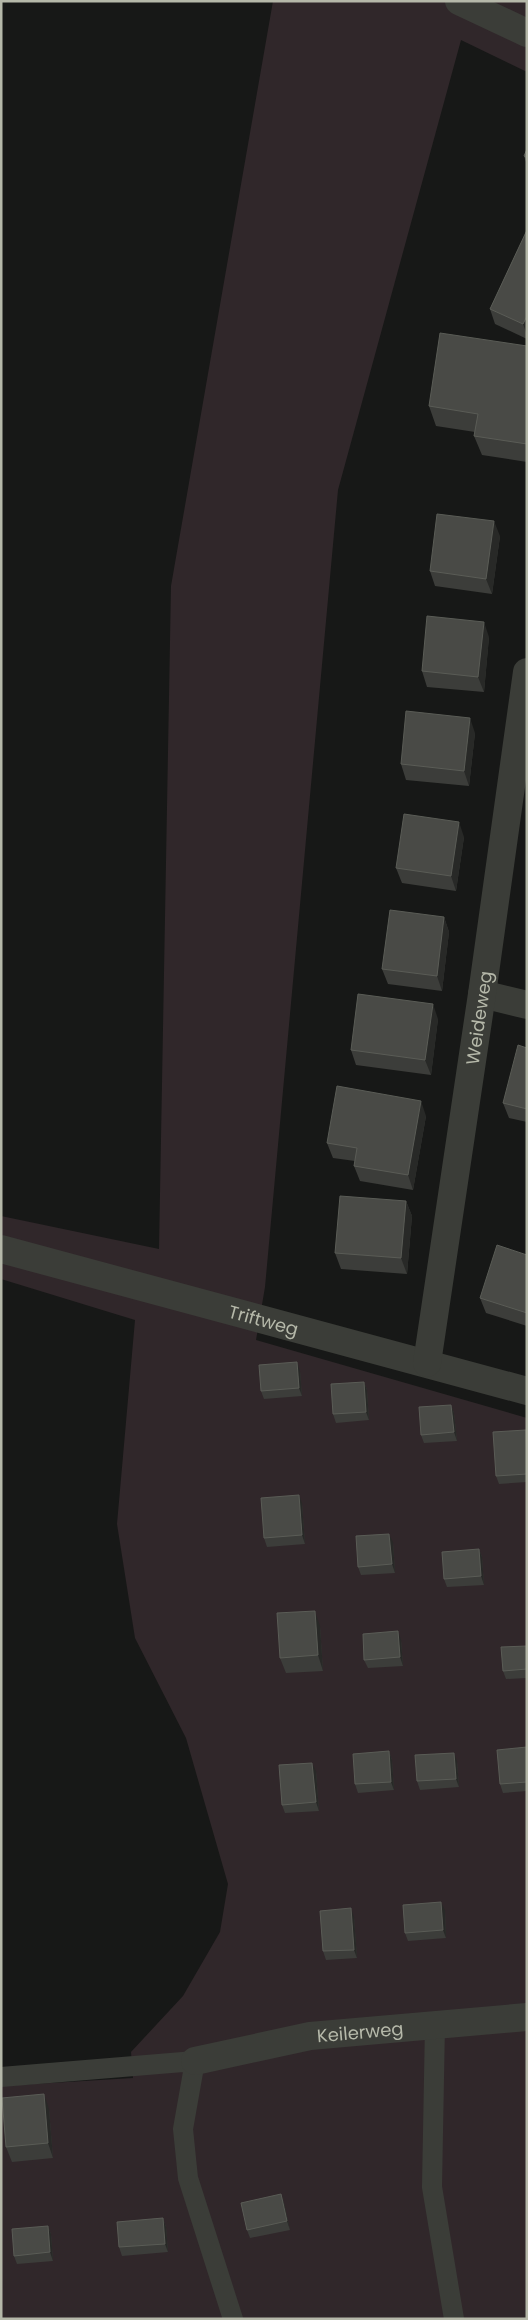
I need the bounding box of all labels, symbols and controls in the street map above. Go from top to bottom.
street label: Weideweg [459,969,498,1066]
street label: Triftweg [226,1299,301,1341]
street label: Keilerweg [316,2015,404,2048]

